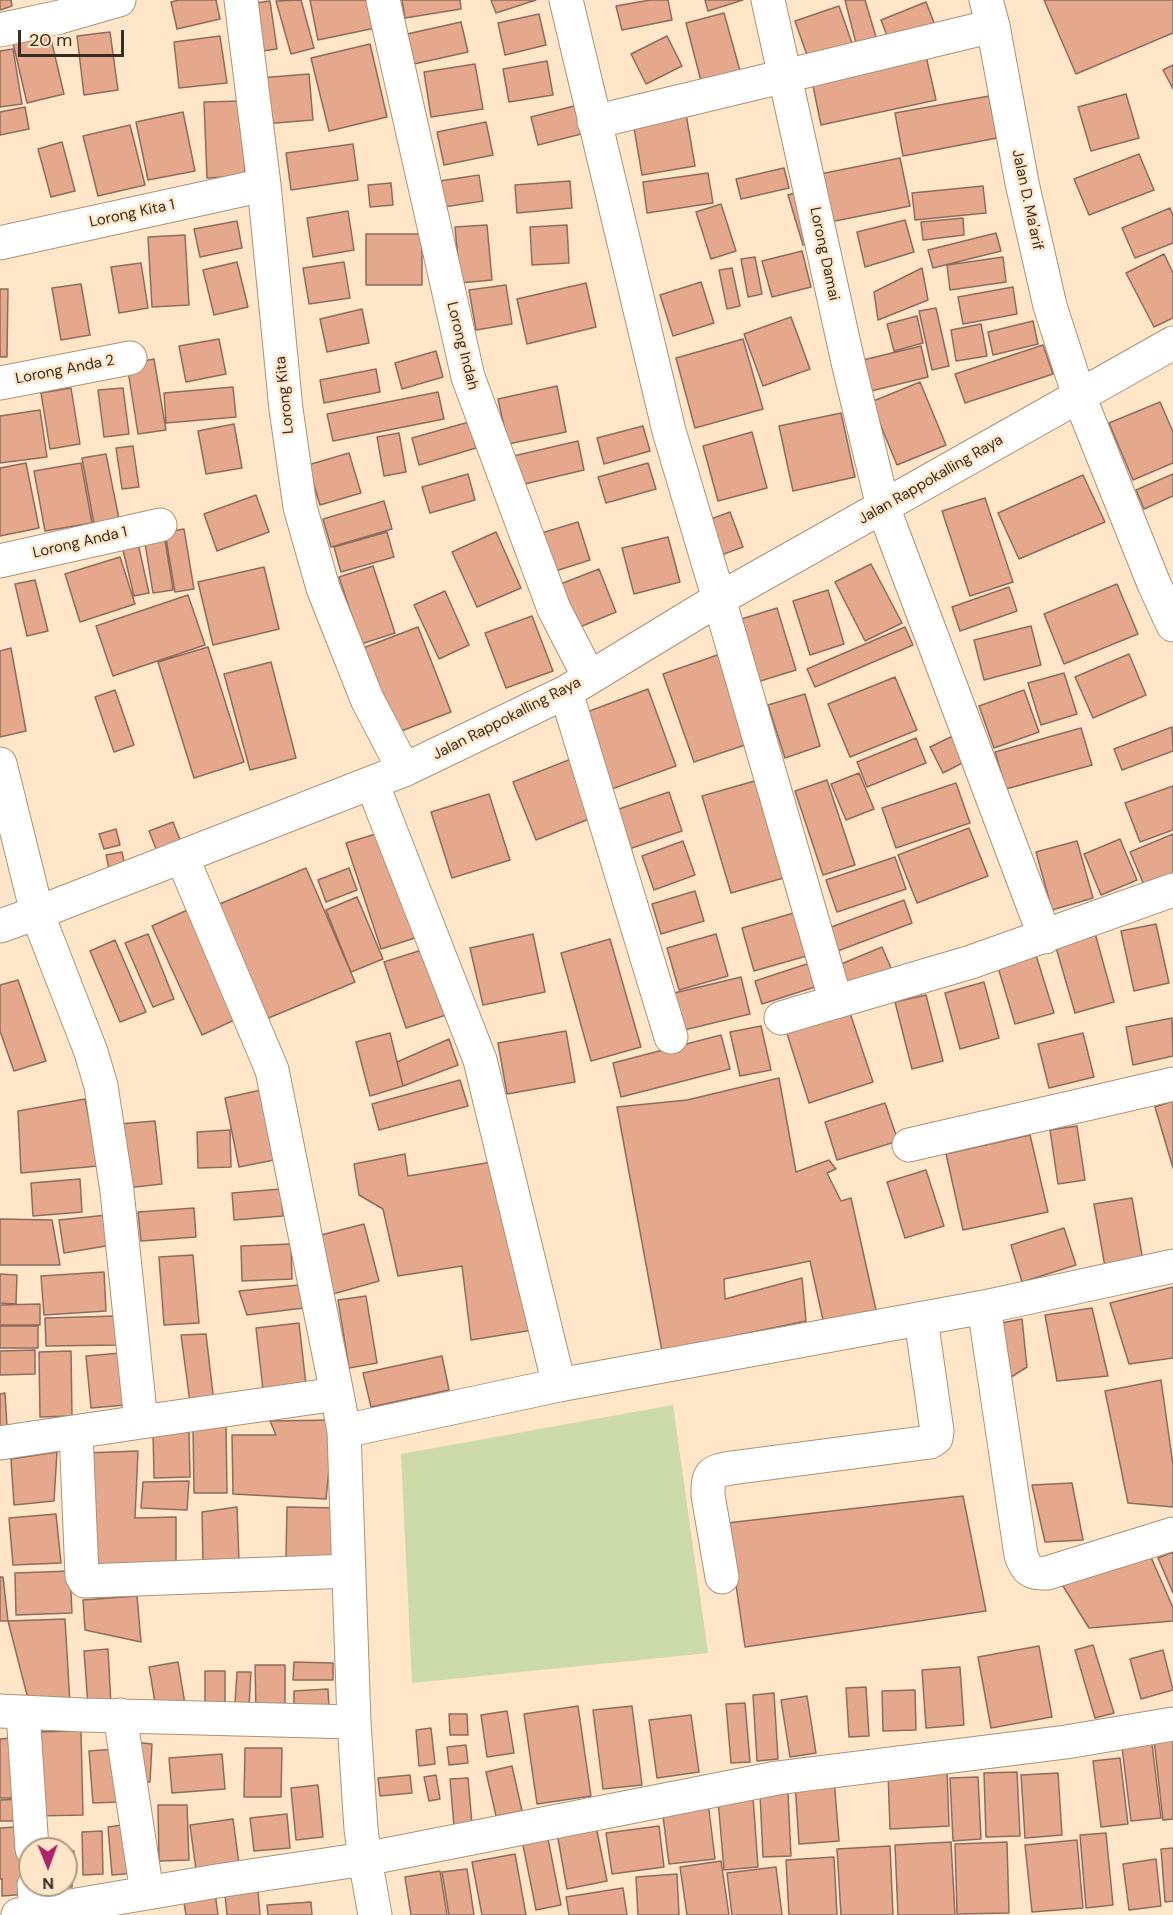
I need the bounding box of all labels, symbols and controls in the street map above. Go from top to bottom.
scale bar [21,18,128,56]
text: 20 m [29,28,72,52]
street label: Jalan D. Ma'arif [1008,148,1046,252]
street label: Lorong Kita 1 [88,196,176,232]
street label: Lorong Damai [805,206,843,302]
street label: Lorong Indah [442,300,482,392]
street label: Lorong Anda 2 [14,352,116,388]
street label: Lorong Kita [272,355,298,435]
street label: Jalan Rappokalling Raya [856,431,1006,529]
street label: Lorong Anda 1 [31,523,129,563]
street label: Jalan Rappokalling Raya [430,674,584,764]
north arrow [18,1837,78,1897]
text: N [42,1873,54,1894]

